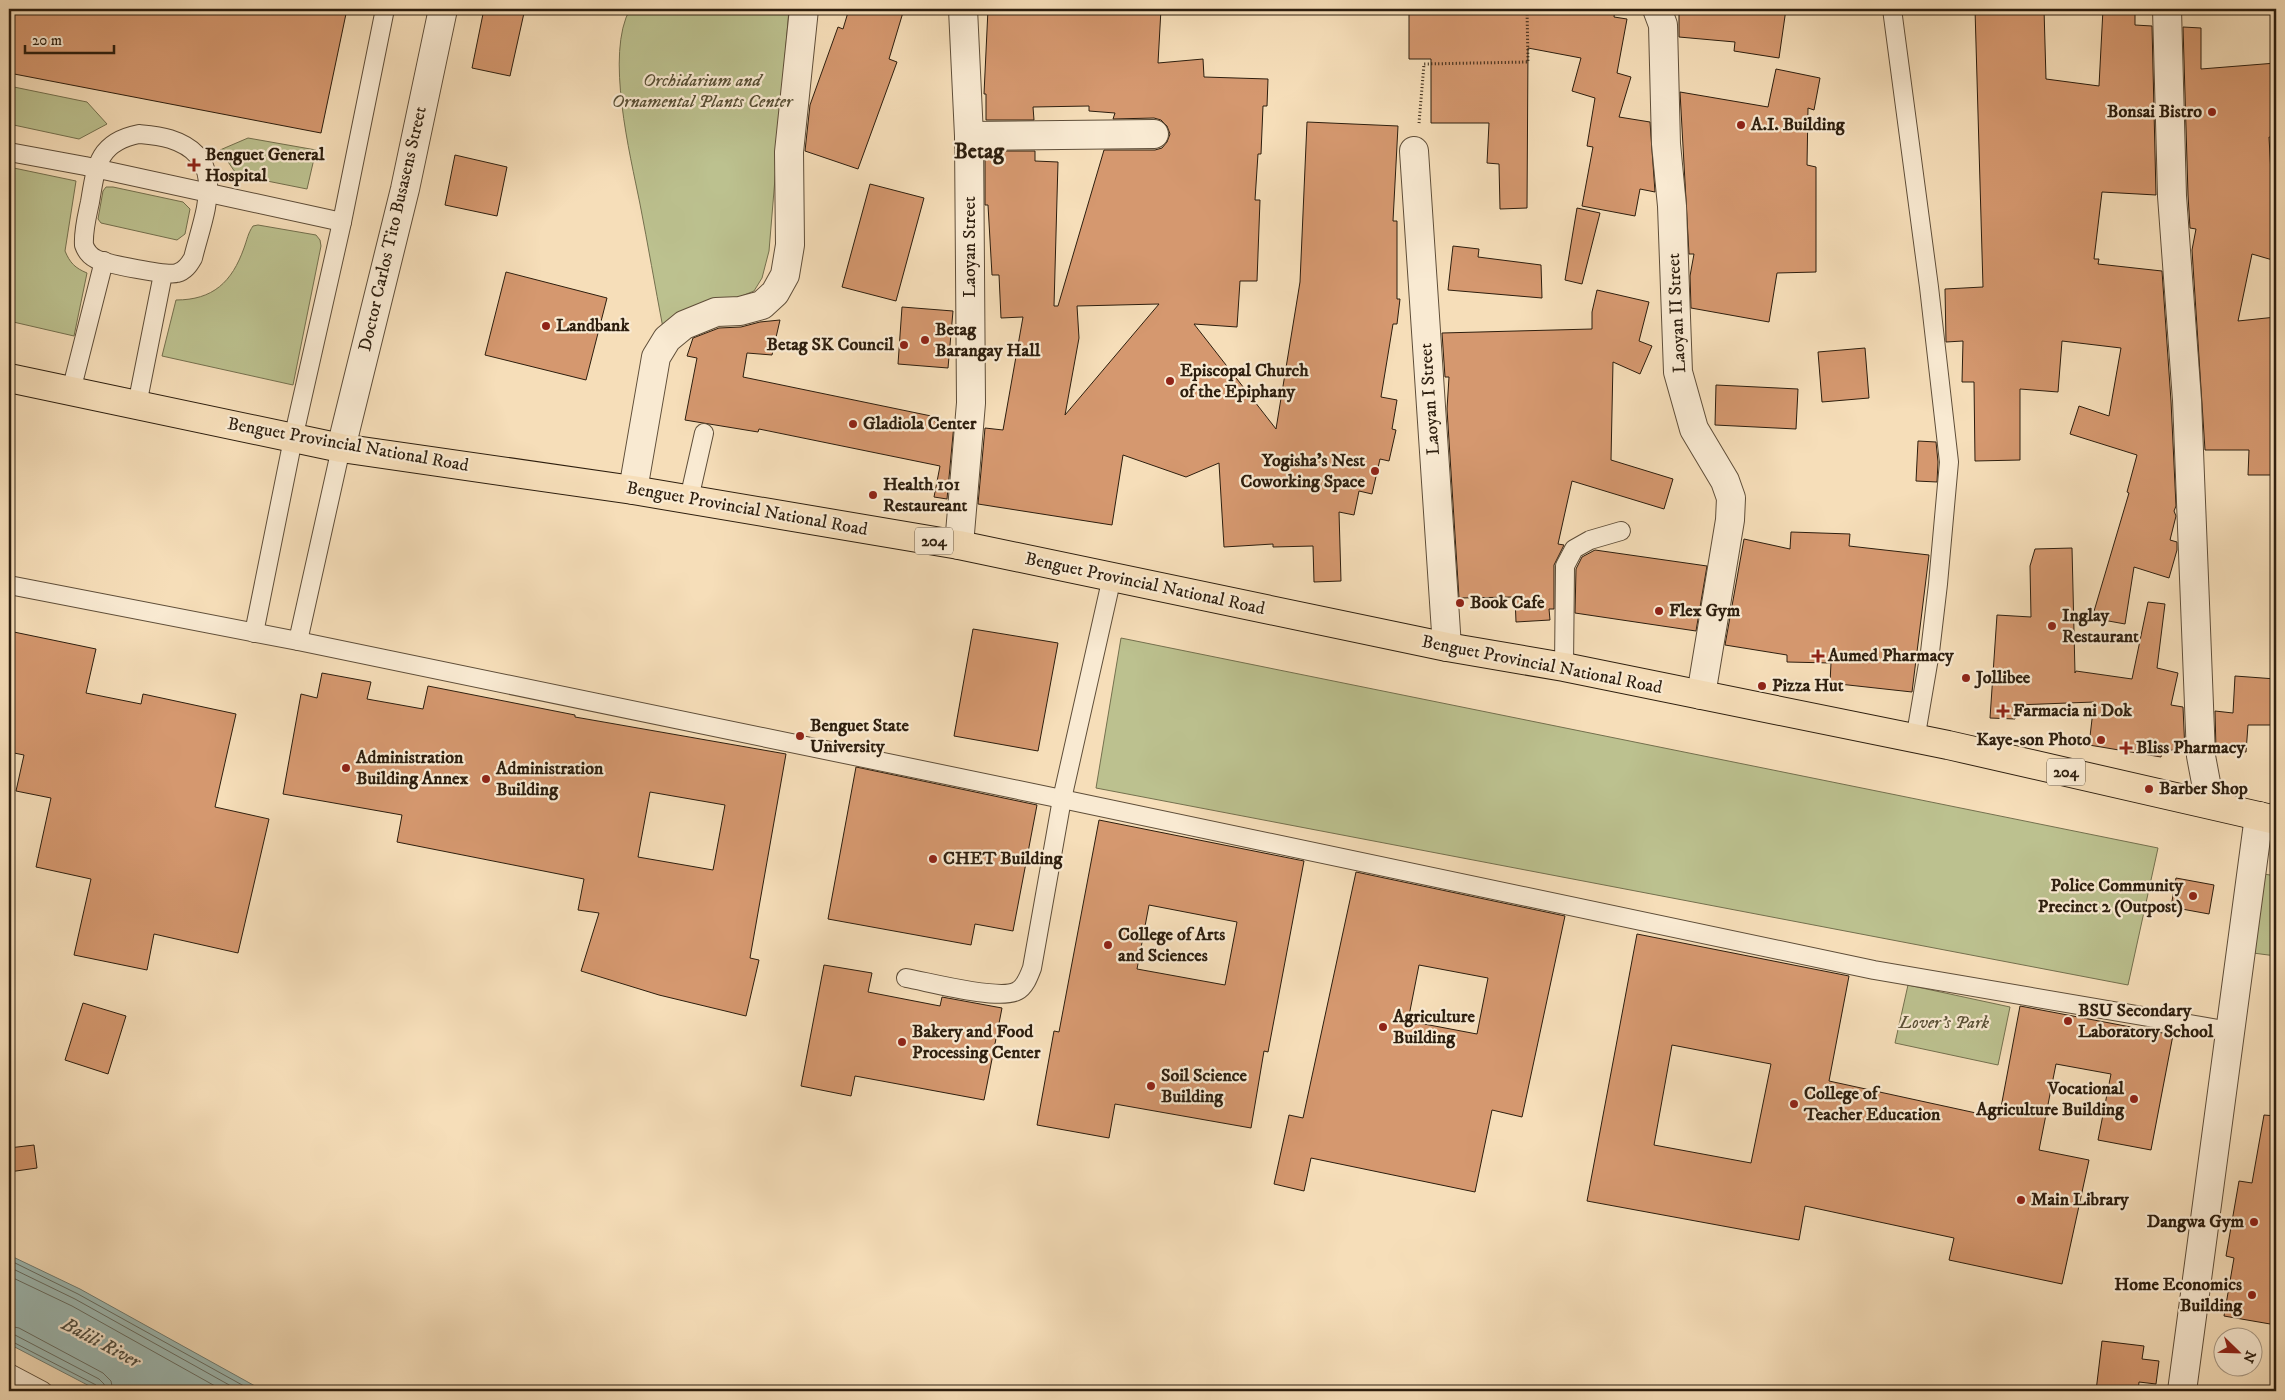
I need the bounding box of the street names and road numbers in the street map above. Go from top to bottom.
street label: Doctor Carlos Tito Busasens Street [354,104,432,354]
street label: Laoyan Street [959,196,981,298]
street label: Laoyan II Street [1663,252,1691,374]
street label: Laoyan I Street [1415,342,1445,456]
street label: Benguet Provincial National Road [226,413,470,477]
street label: Benguet Provincial National Road [625,477,869,541]
road number: 204 [915,528,953,554]
street label: Benguet Provincial National Road [1023,548,1267,620]
street label: Benguet Provincial National Road [1420,631,1664,699]
road number: 204 [2047,759,2085,786]

